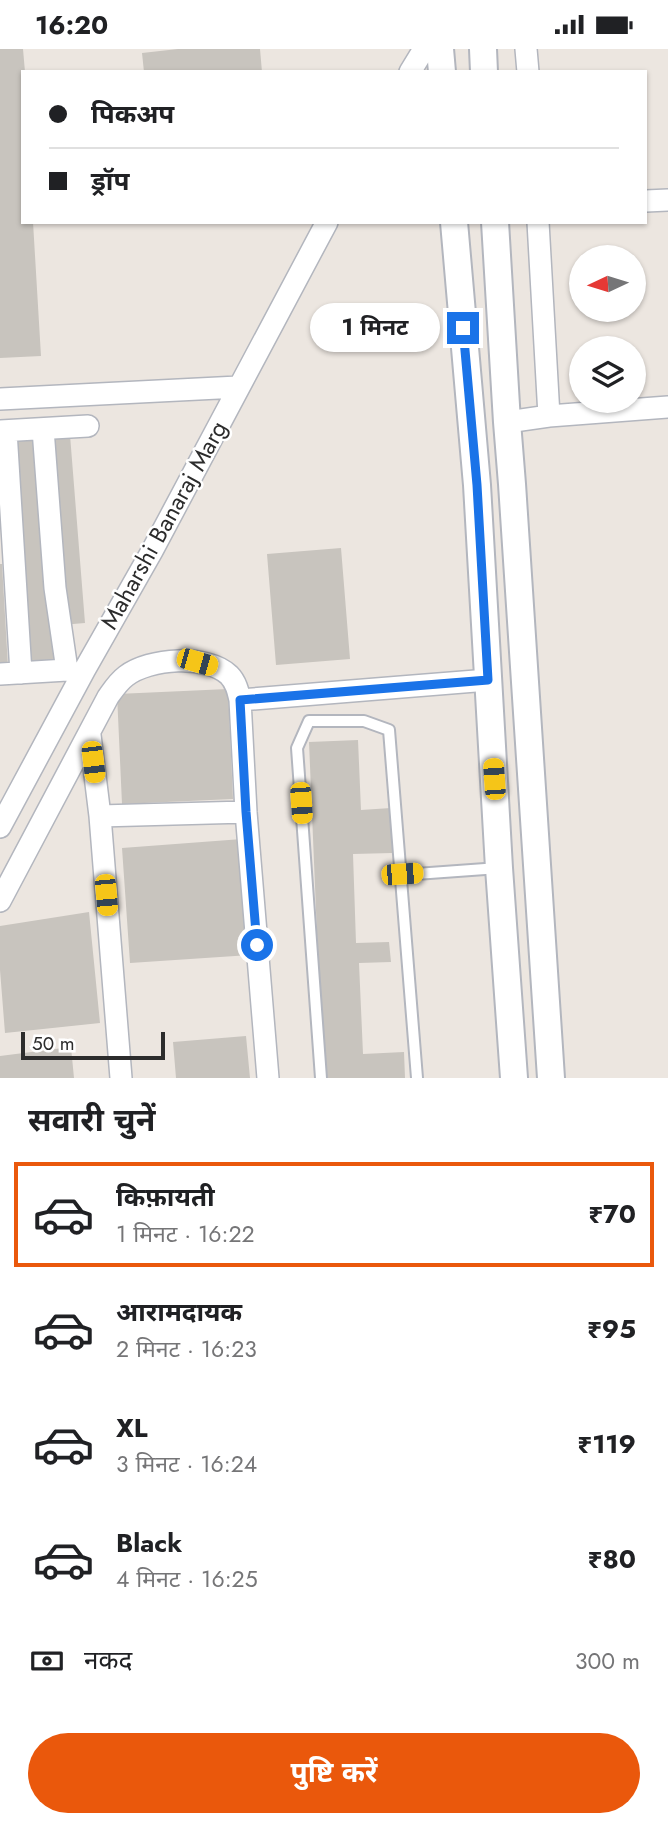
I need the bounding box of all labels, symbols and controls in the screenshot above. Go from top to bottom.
text: 16:20 [35,6,108,44]
text: पिकअप [91,95,174,133]
text: ड्रॉप [91,162,129,200]
north arrow [569,245,646,322]
map controls [569,245,646,413]
callout: 1 मिनट [309,303,438,353]
text: 1 मिनट [342,310,408,344]
route end [447,312,479,344]
button: layers [569,336,646,413]
street label: Maharshi Banaraj Marg [92,414,236,635]
car [174,646,221,678]
car [81,740,106,784]
car [483,757,506,801]
car [290,781,313,825]
car [381,862,424,886]
car [94,873,119,917]
route start [241,929,273,961]
scale bar [21,1029,164,1061]
text: 50 m [32,1030,75,1057]
text: सवारी चुनें [28,1097,155,1143]
text: किफ़ायती [116,1178,215,1216]
icon: car [32,1183,95,1246]
text: ₹70 [588,1195,636,1233]
text: 1 मिनट · 16:22 [116,1217,255,1251]
text: आरामदायक [116,1293,242,1331]
icon: car [32,1298,95,1361]
text: ₹95 [587,1310,636,1348]
text: 2 मिनट · 16:23 [116,1332,257,1366]
text: XL [116,1409,148,1447]
icon: car [32,1413,95,1476]
text: ₹119 [577,1425,636,1463]
text: 3 मिनट · 16:24 [116,1447,257,1481]
text: Black [116,1524,182,1562]
icon: car [32,1528,95,1591]
text: ₹80 [588,1540,636,1578]
text: 4 मिनट · 16:25 [116,1562,258,1596]
text: नकद [84,1641,132,1679]
icon: cash [28,1642,66,1680]
text: 300 m [575,1644,640,1678]
button: पुष्टि करें [28,1733,640,1813]

